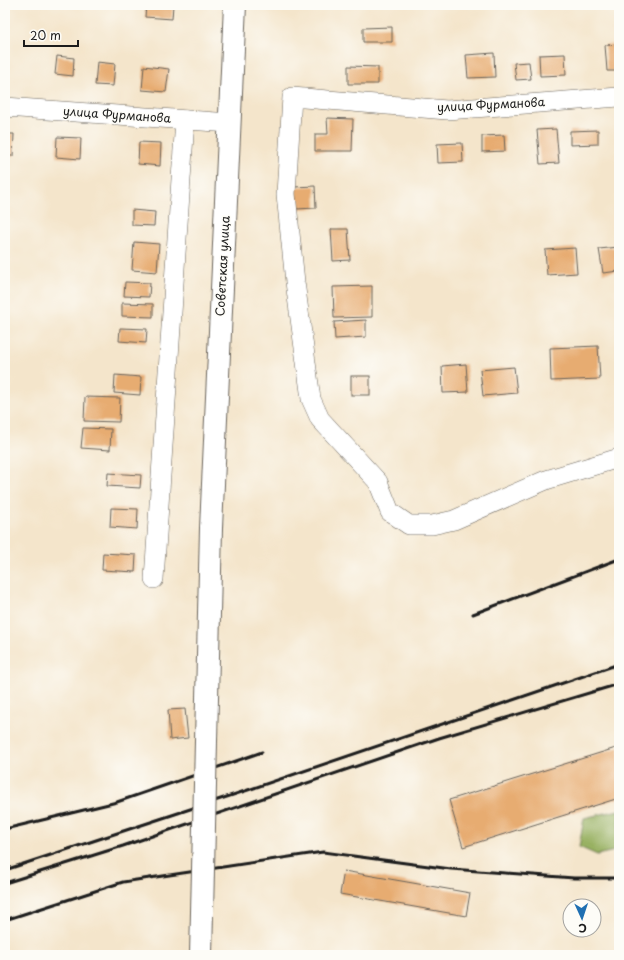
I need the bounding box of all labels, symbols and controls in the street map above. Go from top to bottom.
scale bar [24,22,78,48]
text: 20 m [30,26,61,44]
street label: улица Фурманова [436,92,546,116]
street label: улица Фурманова [62,101,172,127]
street label: Советская улица [210,215,234,317]
north arrow [562,898,602,938]
text: С [578,920,587,937]

